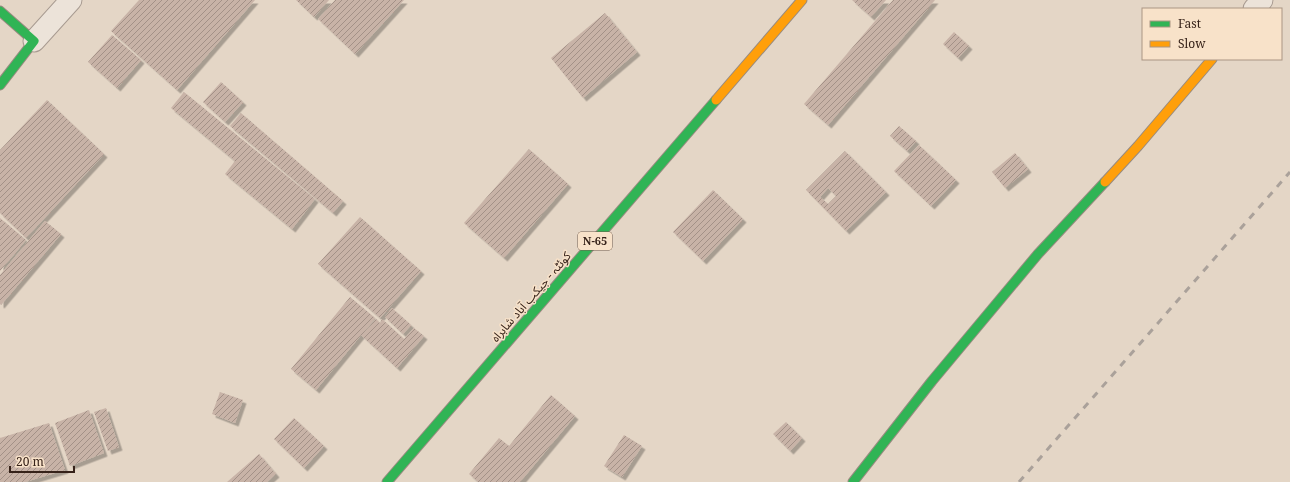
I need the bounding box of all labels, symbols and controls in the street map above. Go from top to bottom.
legend [1142,8,1282,60]
text: Fast [1178,15,1201,32]
text: Slow [1178,35,1206,52]
road number: N-65 [578,232,612,250]
street label: کوئٹہ - جیکب آباد شاہراہ [487,247,575,345]
scale bar [10,448,74,474]
text: 20 m [16,453,44,470]

